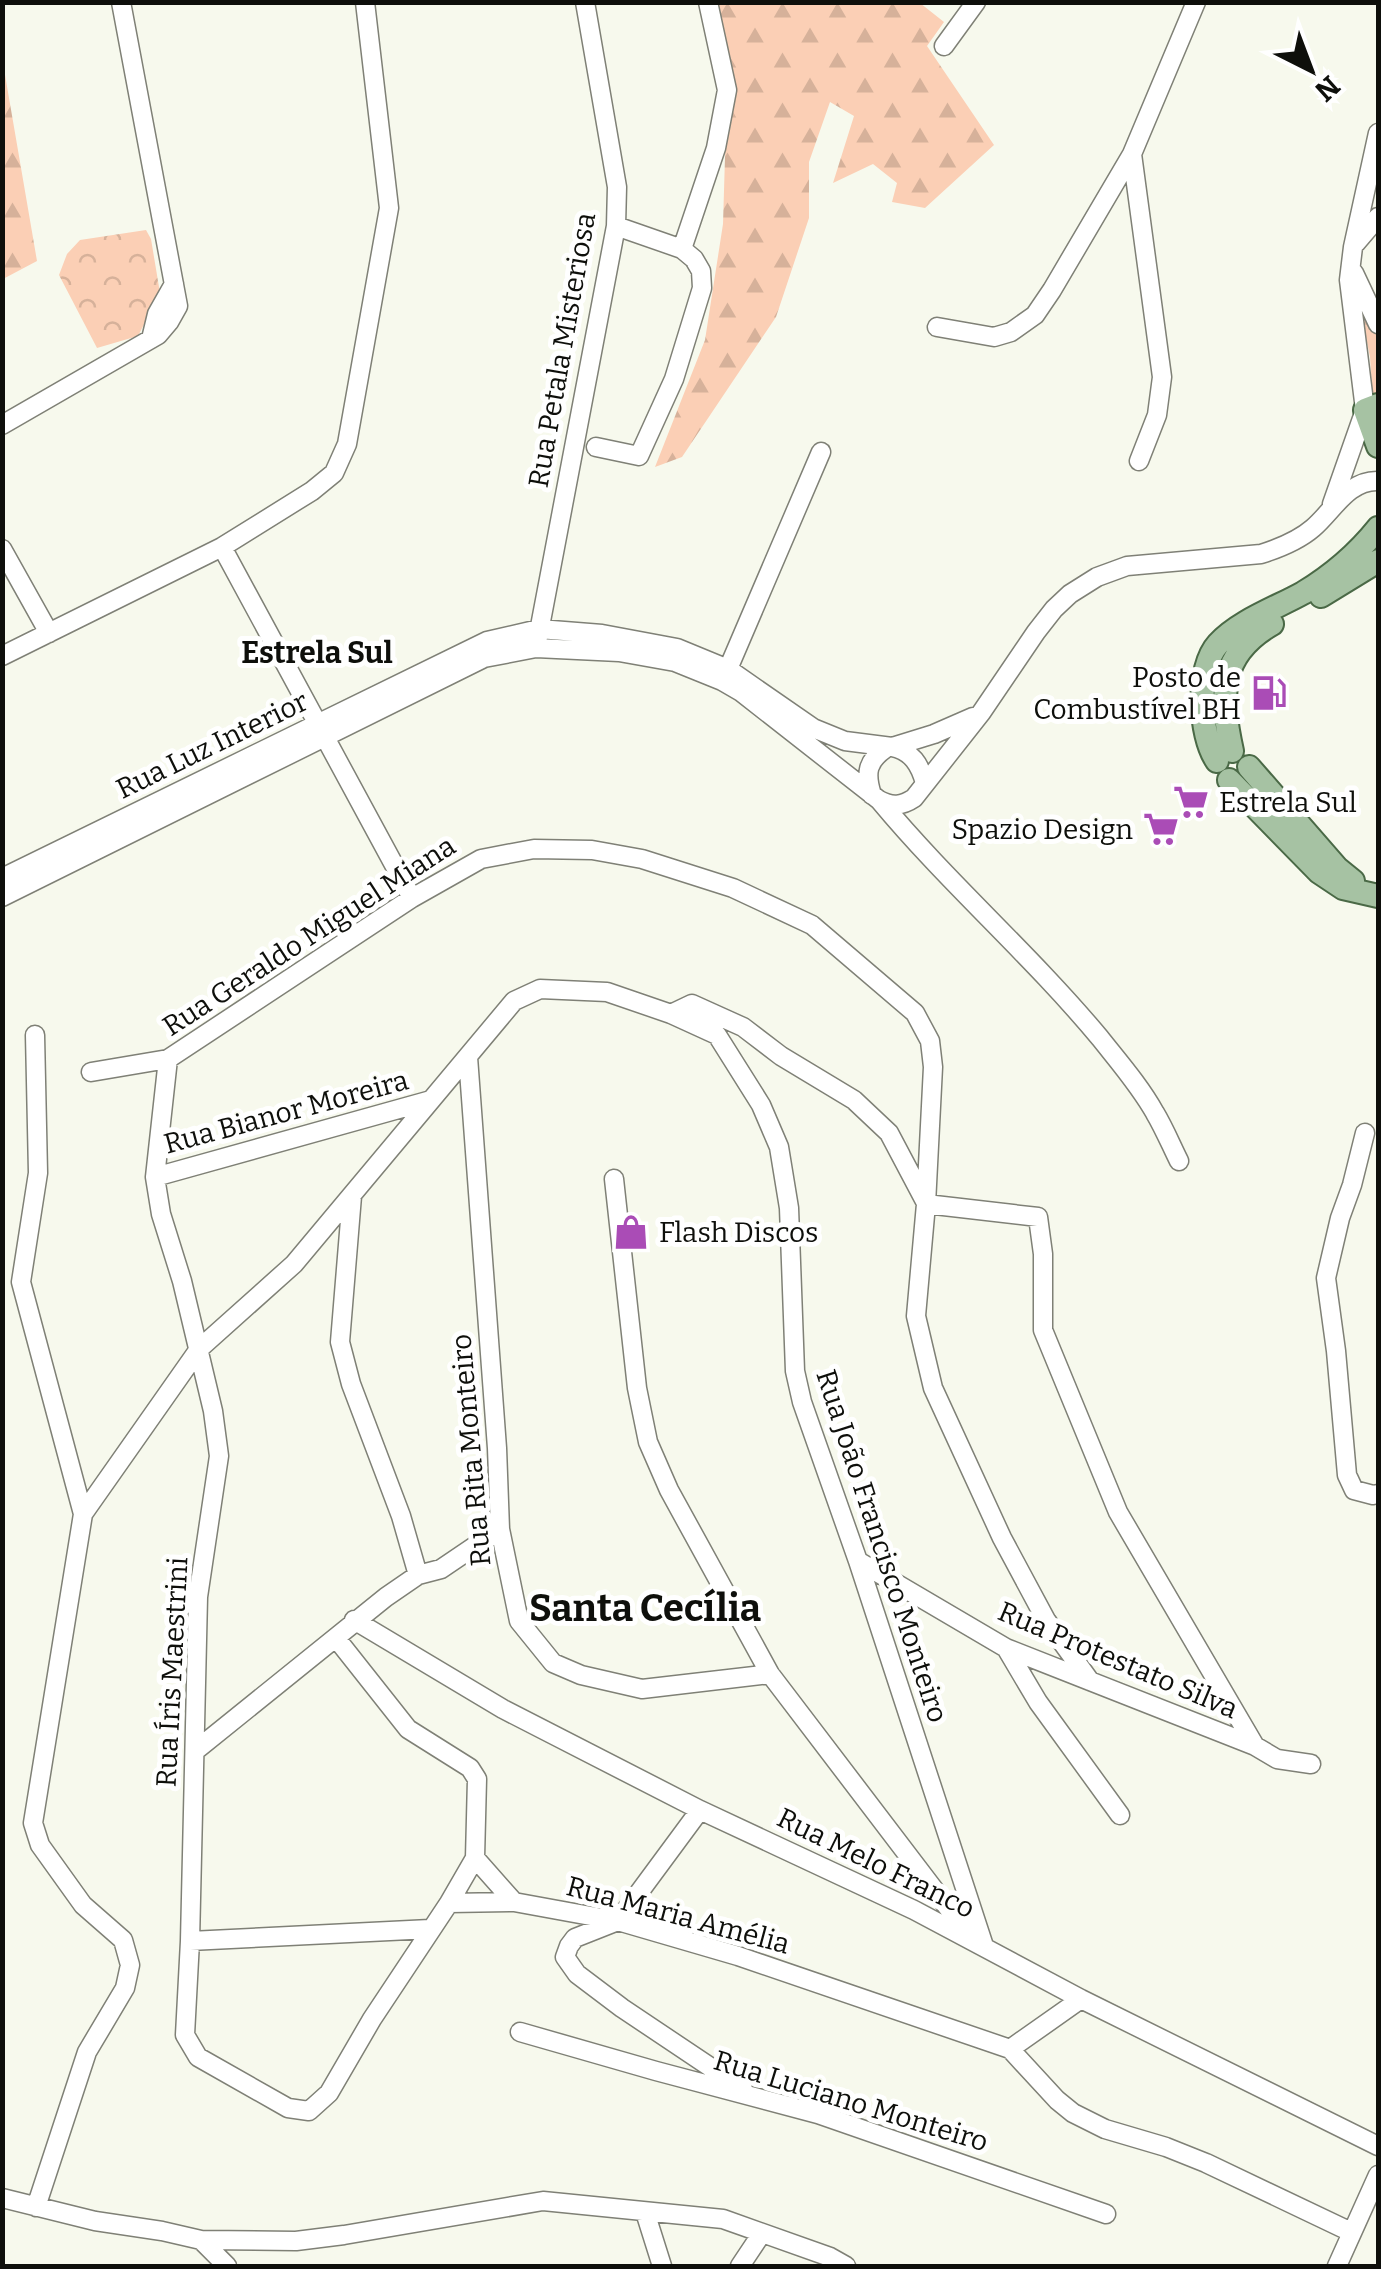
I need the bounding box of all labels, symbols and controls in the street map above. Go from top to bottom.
north arrow [1261,20,1361,120]
text: N [1308,69,1346,108]
street label: Rua Petala Misteriosa [522,210,602,490]
district label: Estrela Sul [241,635,393,671]
place label: Posto de Combustível BH [1033,661,1241,726]
fuel station icon: Posto de Combustível BH [1250,674,1288,712]
street label: Rua Luz Interior [111,684,313,806]
supermarket icon: Estrela Sul [1172,783,1210,821]
place label: Estrela Sul [1219,786,1357,819]
supermarket icon: Spazio Design [1142,810,1180,848]
place label: Spazio Design [952,813,1133,846]
street label: Rua Geraldo Miguel Miana [157,829,461,1043]
street label: Rua Bianor Moreira [160,1064,412,1160]
shop icon: Flash Discos [612,1213,650,1251]
place label: Flash Discos [659,1216,818,1249]
street label: Rua Rita Monteiro [444,1333,498,1567]
street label: Rua João Francisco Monteiro [809,1365,955,1727]
street label: Rua Íris Maestrini [148,1556,195,1788]
district label: Santa Cecília [529,1585,761,1631]
street label: Rua Protestato Silva [993,1595,1243,1725]
street label: Rua Melo Franco [772,1801,980,1925]
street label: Rua Maria Amélia [563,1869,793,1961]
street label: Rua Luciano Monteiro [710,2044,992,2158]

